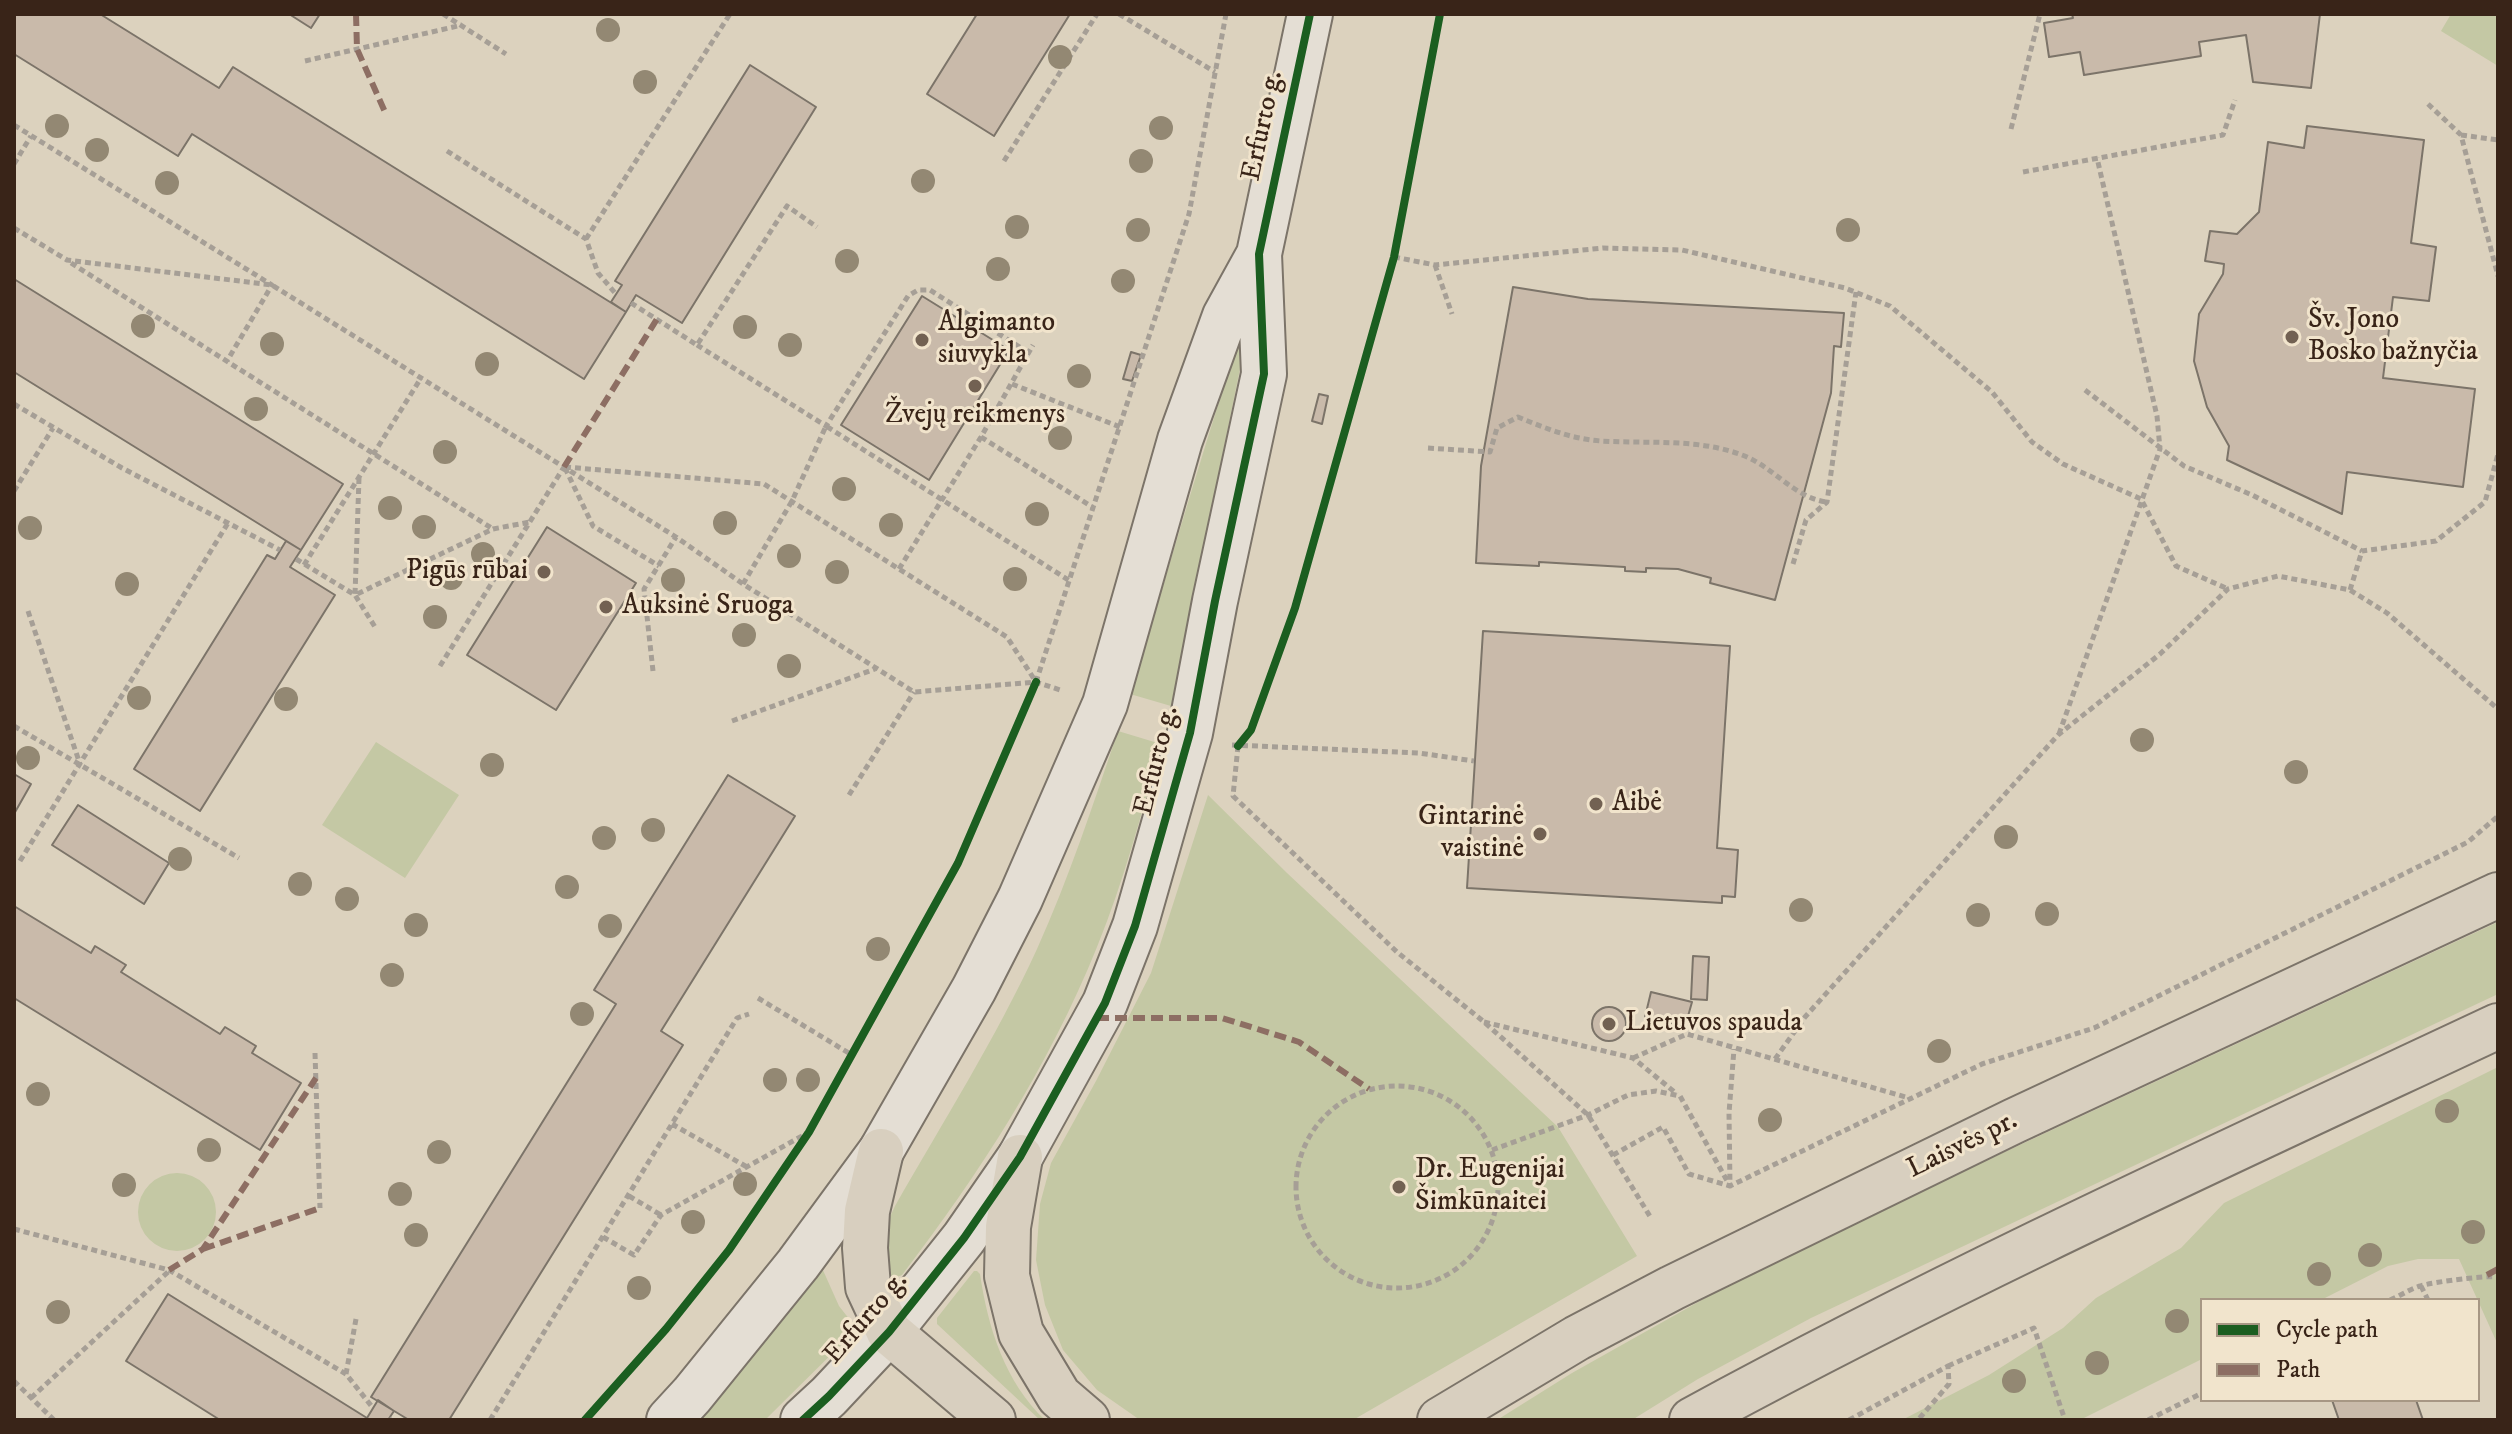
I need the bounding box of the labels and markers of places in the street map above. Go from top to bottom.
place label: Šv. Jono Bosko bažnyčia [2308,304,2478,370]
place label: Algimanto siuvykla [938,307,1055,373]
marker: Šv. Jono Bosko bažnyčia [2283,328,2301,346]
marker: Algimanto siuvykla [913,331,931,349]
marker: Žvejų reikmenys [966,377,984,395]
place label: Žvejų reikmenys [885,399,1065,433]
place label: Pigūs rūbai [406,555,528,589]
marker: Pigūs rūbai [535,563,553,581]
place label: Auksinė Sruoga [622,590,794,624]
marker: Auksinė Sruoga [597,598,615,616]
place label: Aibė [1612,787,1662,821]
marker: Aibė [1587,795,1605,813]
place label: Gintarinė vaistinė [1418,801,1524,867]
marker: Gintarinė vaistinė [1531,825,1549,843]
place label: Lietuvos spauda [1625,1007,1802,1041]
marker: Lietuvos spauda [1600,1015,1618,1033]
place label: Dr. Eugenijai Šimkūnaitei [1415,1154,1565,1220]
marker: Dr. Eugenijai Šimkūnaitei [1390,1178,1408,1196]

